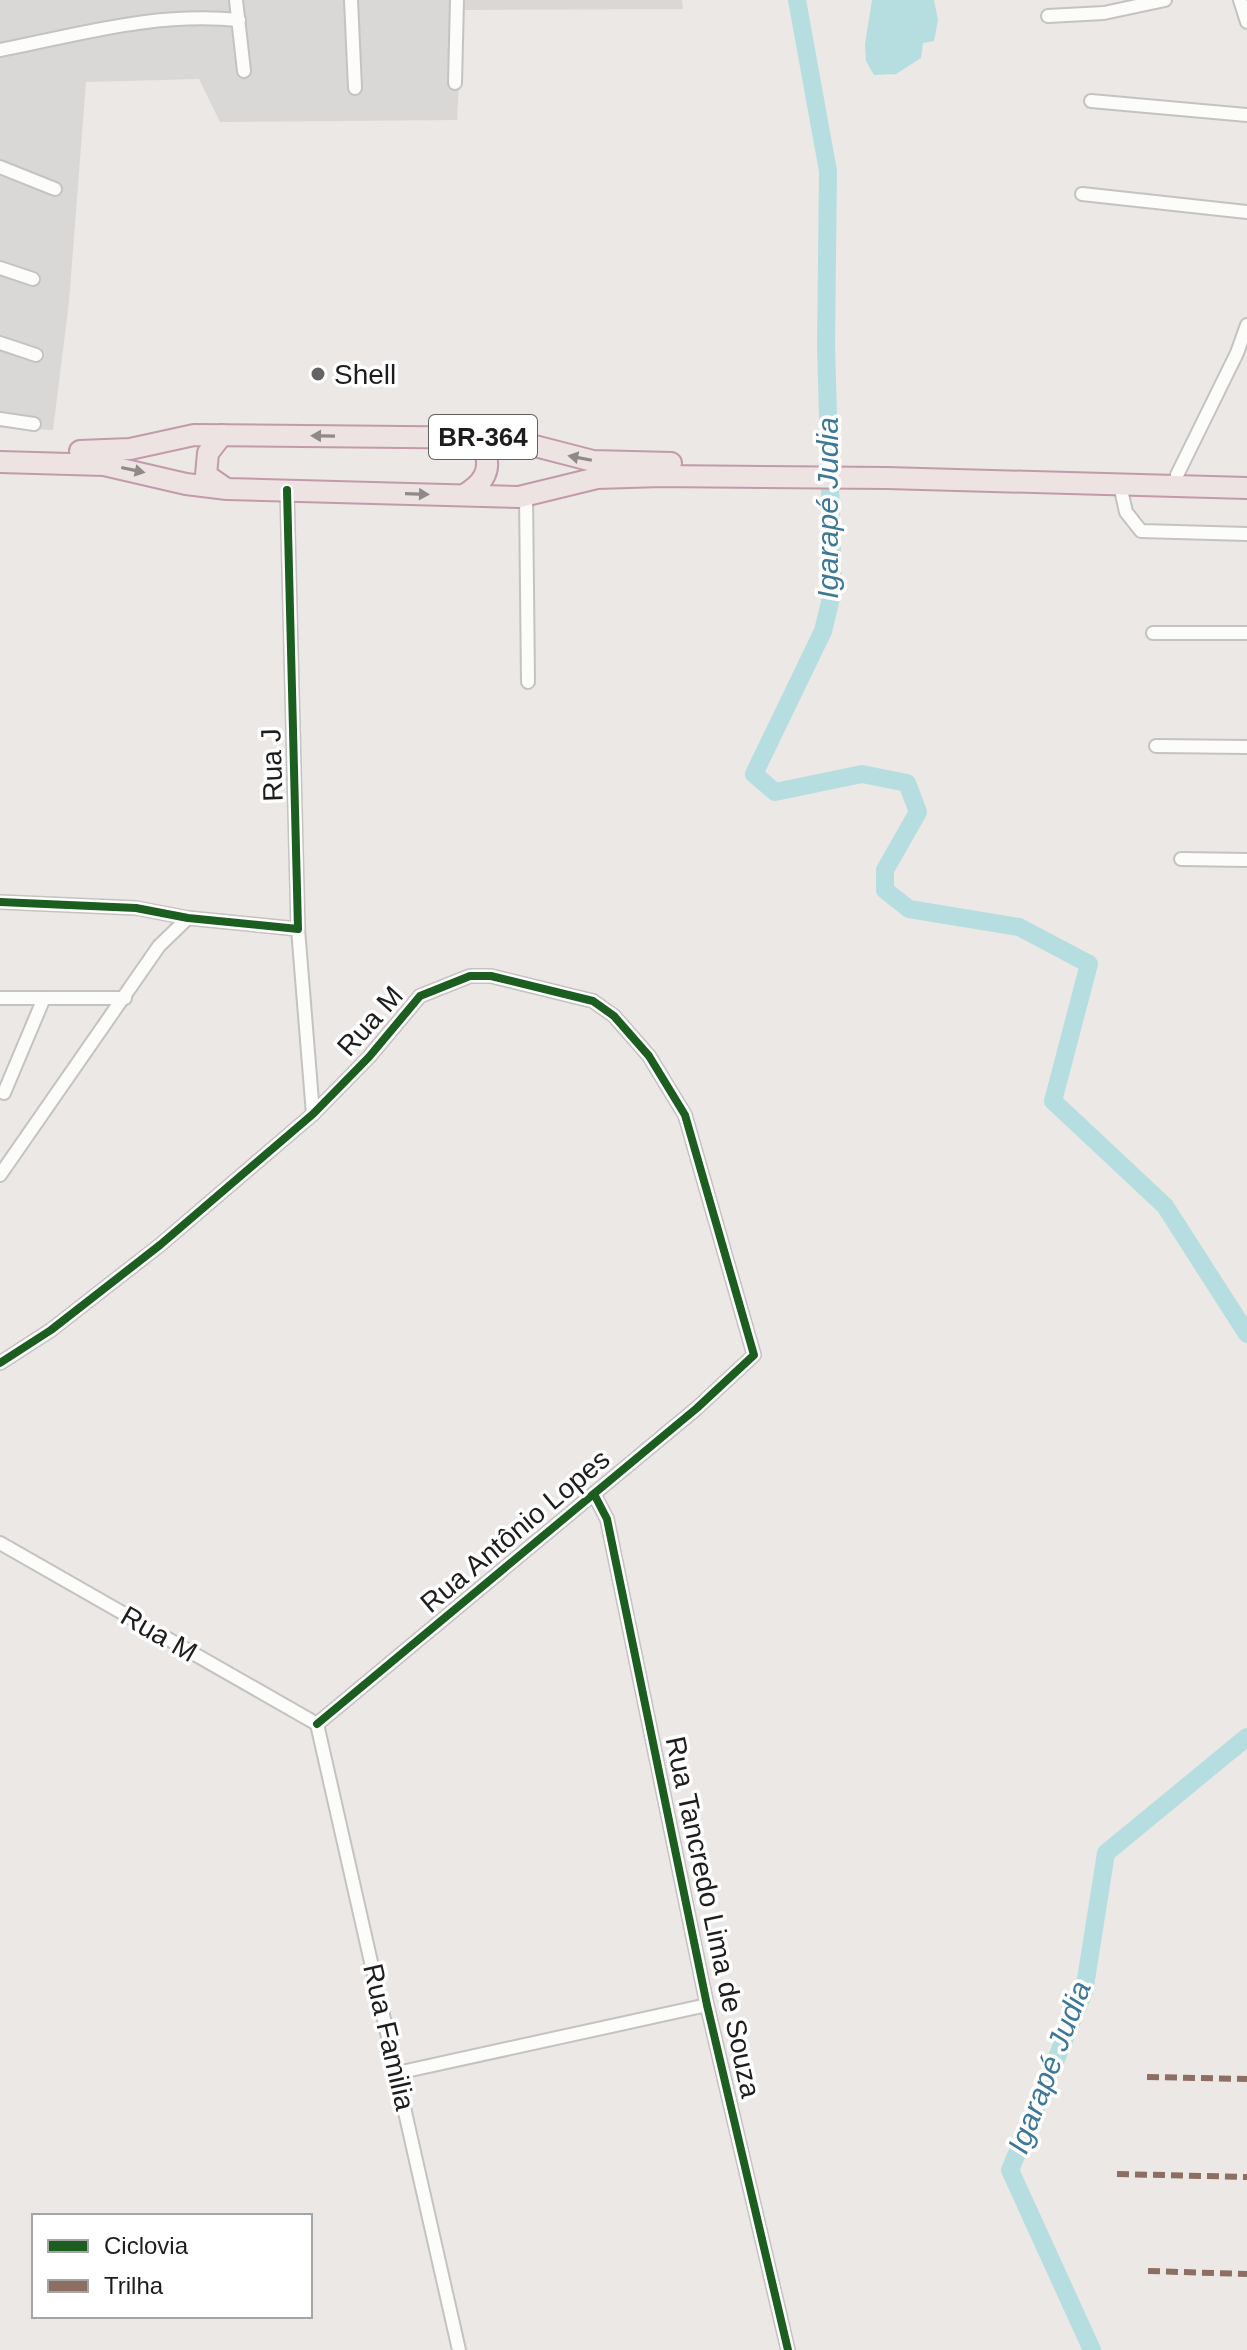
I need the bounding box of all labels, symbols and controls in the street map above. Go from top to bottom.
place label: Shell [334,359,396,390]
marker: Shell [309,365,327,383]
road number: BR-364 [429,415,537,459]
water label: Igarapé Judia [811,417,844,599]
one-way arrow [310,430,335,442]
one-way arrow [567,451,592,464]
one-way arrow [121,465,146,477]
one-way arrow [405,487,430,500]
street label: Rua J [255,728,289,802]
street label: Rua M [331,980,409,1062]
street label: Rua Antônio Lopes [414,1443,616,1619]
street label: Rua M [116,1600,202,1668]
street label: Rua Tancredo Lima de Souza [660,1734,767,2101]
street label: Rua Familia [357,1961,421,2114]
water label: Igarapé Judia [1001,1976,1097,2158]
legend [32,2214,312,2318]
text: Ciclovia [104,2232,189,2259]
text: Trilha [104,2272,164,2299]

